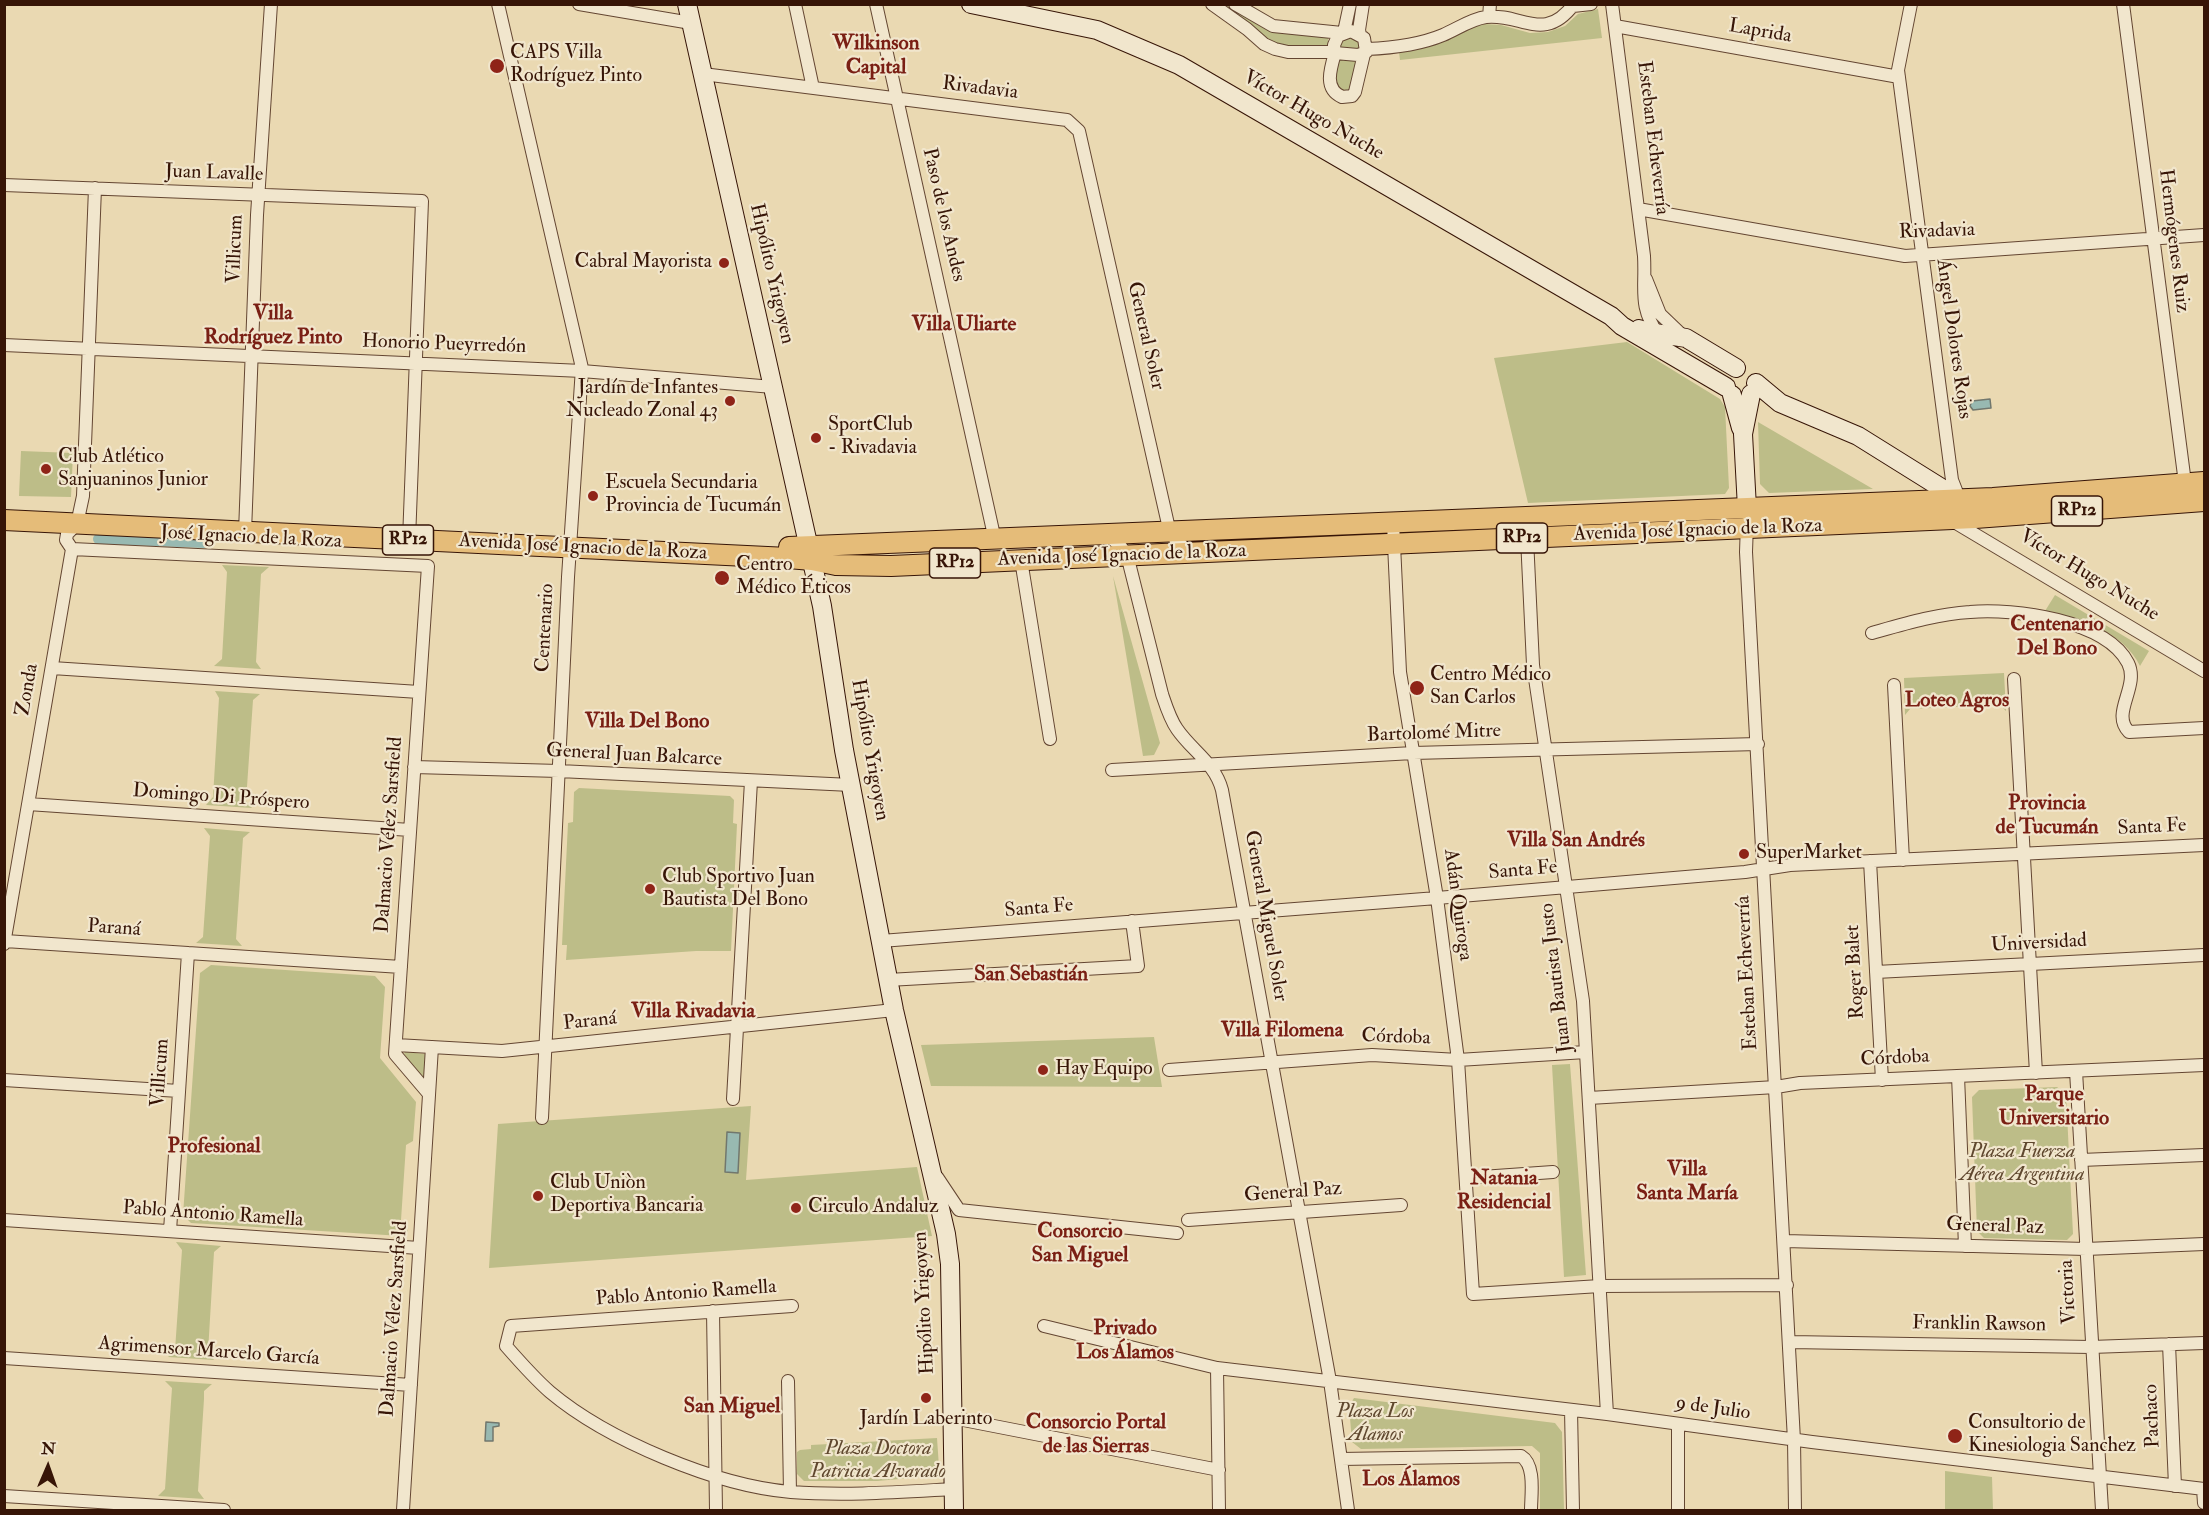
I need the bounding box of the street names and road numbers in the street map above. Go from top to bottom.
street label: Laprida [1727,15,1793,49]
street label: Esteban Echeverría [1631,60,1673,216]
street label: Víctor Hugo Nuche [1238,66,1388,166]
street label: Rivadavia [941,72,1019,106]
street label: Paso de los Andes [916,146,970,284]
street label: Juan Lavalle [164,160,264,188]
street label: Hermógenes Ruiz [2152,168,2194,314]
street label: Hipólito Yrigoyen [743,201,799,347]
street label: Villicum [223,214,249,284]
street label: Rivadavia [1898,219,1976,245]
street label: Ángel Dolores Rojas [1930,257,1976,421]
street label: General Soler [1121,280,1169,392]
street label: Honorio Pueyrredón [361,330,527,360]
road number: RP12 [2052,496,2102,526]
street label: Avenida José Ignacio de la Roza [1573,515,1823,547]
street label: José Ignacio de la Roza [160,521,342,555]
road number: RP12 [1496,523,1547,553]
road number: RP12 [382,525,434,555]
street label: Víctor Hugo Nuche [2015,525,2163,627]
street label: Avenida José Ignacio de la Roza [458,530,708,566]
street label: Avenida José Ignacio de la Roza [997,540,1247,572]
road number: RP12 [930,548,980,578]
street label: Centenario [532,583,560,673]
street label: Zonda [12,662,44,718]
street label: Hipólito Yrigoyen [845,677,893,823]
street label: Bartolomé Mitre [1367,720,1501,748]
street label: Dalmacio Vélez Sarsfield [371,736,409,934]
street label: General Juan Balcarce [545,739,723,773]
street label: Domingo Di Próspero [132,780,310,816]
street label: Santa Fe [2117,814,2187,842]
street label: General Miguel Soler [1238,829,1292,1003]
street label: Adán Quiroga [1437,847,1477,963]
street label: Santa Fe [1488,856,1558,886]
street label: Santa Fe [1004,894,1074,924]
street label: Esteban Echeverría [1732,895,1764,1051]
street label: Juan Bautista Justo [1536,902,1578,1054]
street label: Paraná [86,915,142,943]
street label: Roger Balet [1842,924,1870,1020]
street label: Universidad [1990,930,2088,958]
street label: Paraná [562,1007,618,1037]
street label: Córdoba [1361,1025,1431,1051]
street label: Villicum [147,1038,175,1108]
street label: Córdoba [1860,1045,1930,1073]
street label: General Paz [1243,1178,1343,1208]
street label: Pablo Antonio Ramella [122,1197,304,1233]
street label: General Paz [1946,1213,2044,1241]
street label: Dalmacio Vélez Sarsfield [376,1220,414,1418]
street label: Hipólito Yrigoyen [909,1231,941,1375]
street label: Victoria [2055,1259,2083,1325]
street label: Pablo Antonio Ramella [595,1276,777,1312]
street label: Franklin Rawson [1912,1312,2046,1338]
street label: Agrimensor Marcelo García [98,1332,320,1372]
street label: Pachaco [2140,1384,2166,1448]
street label: 9 de Julio [1674,1392,1752,1426]

